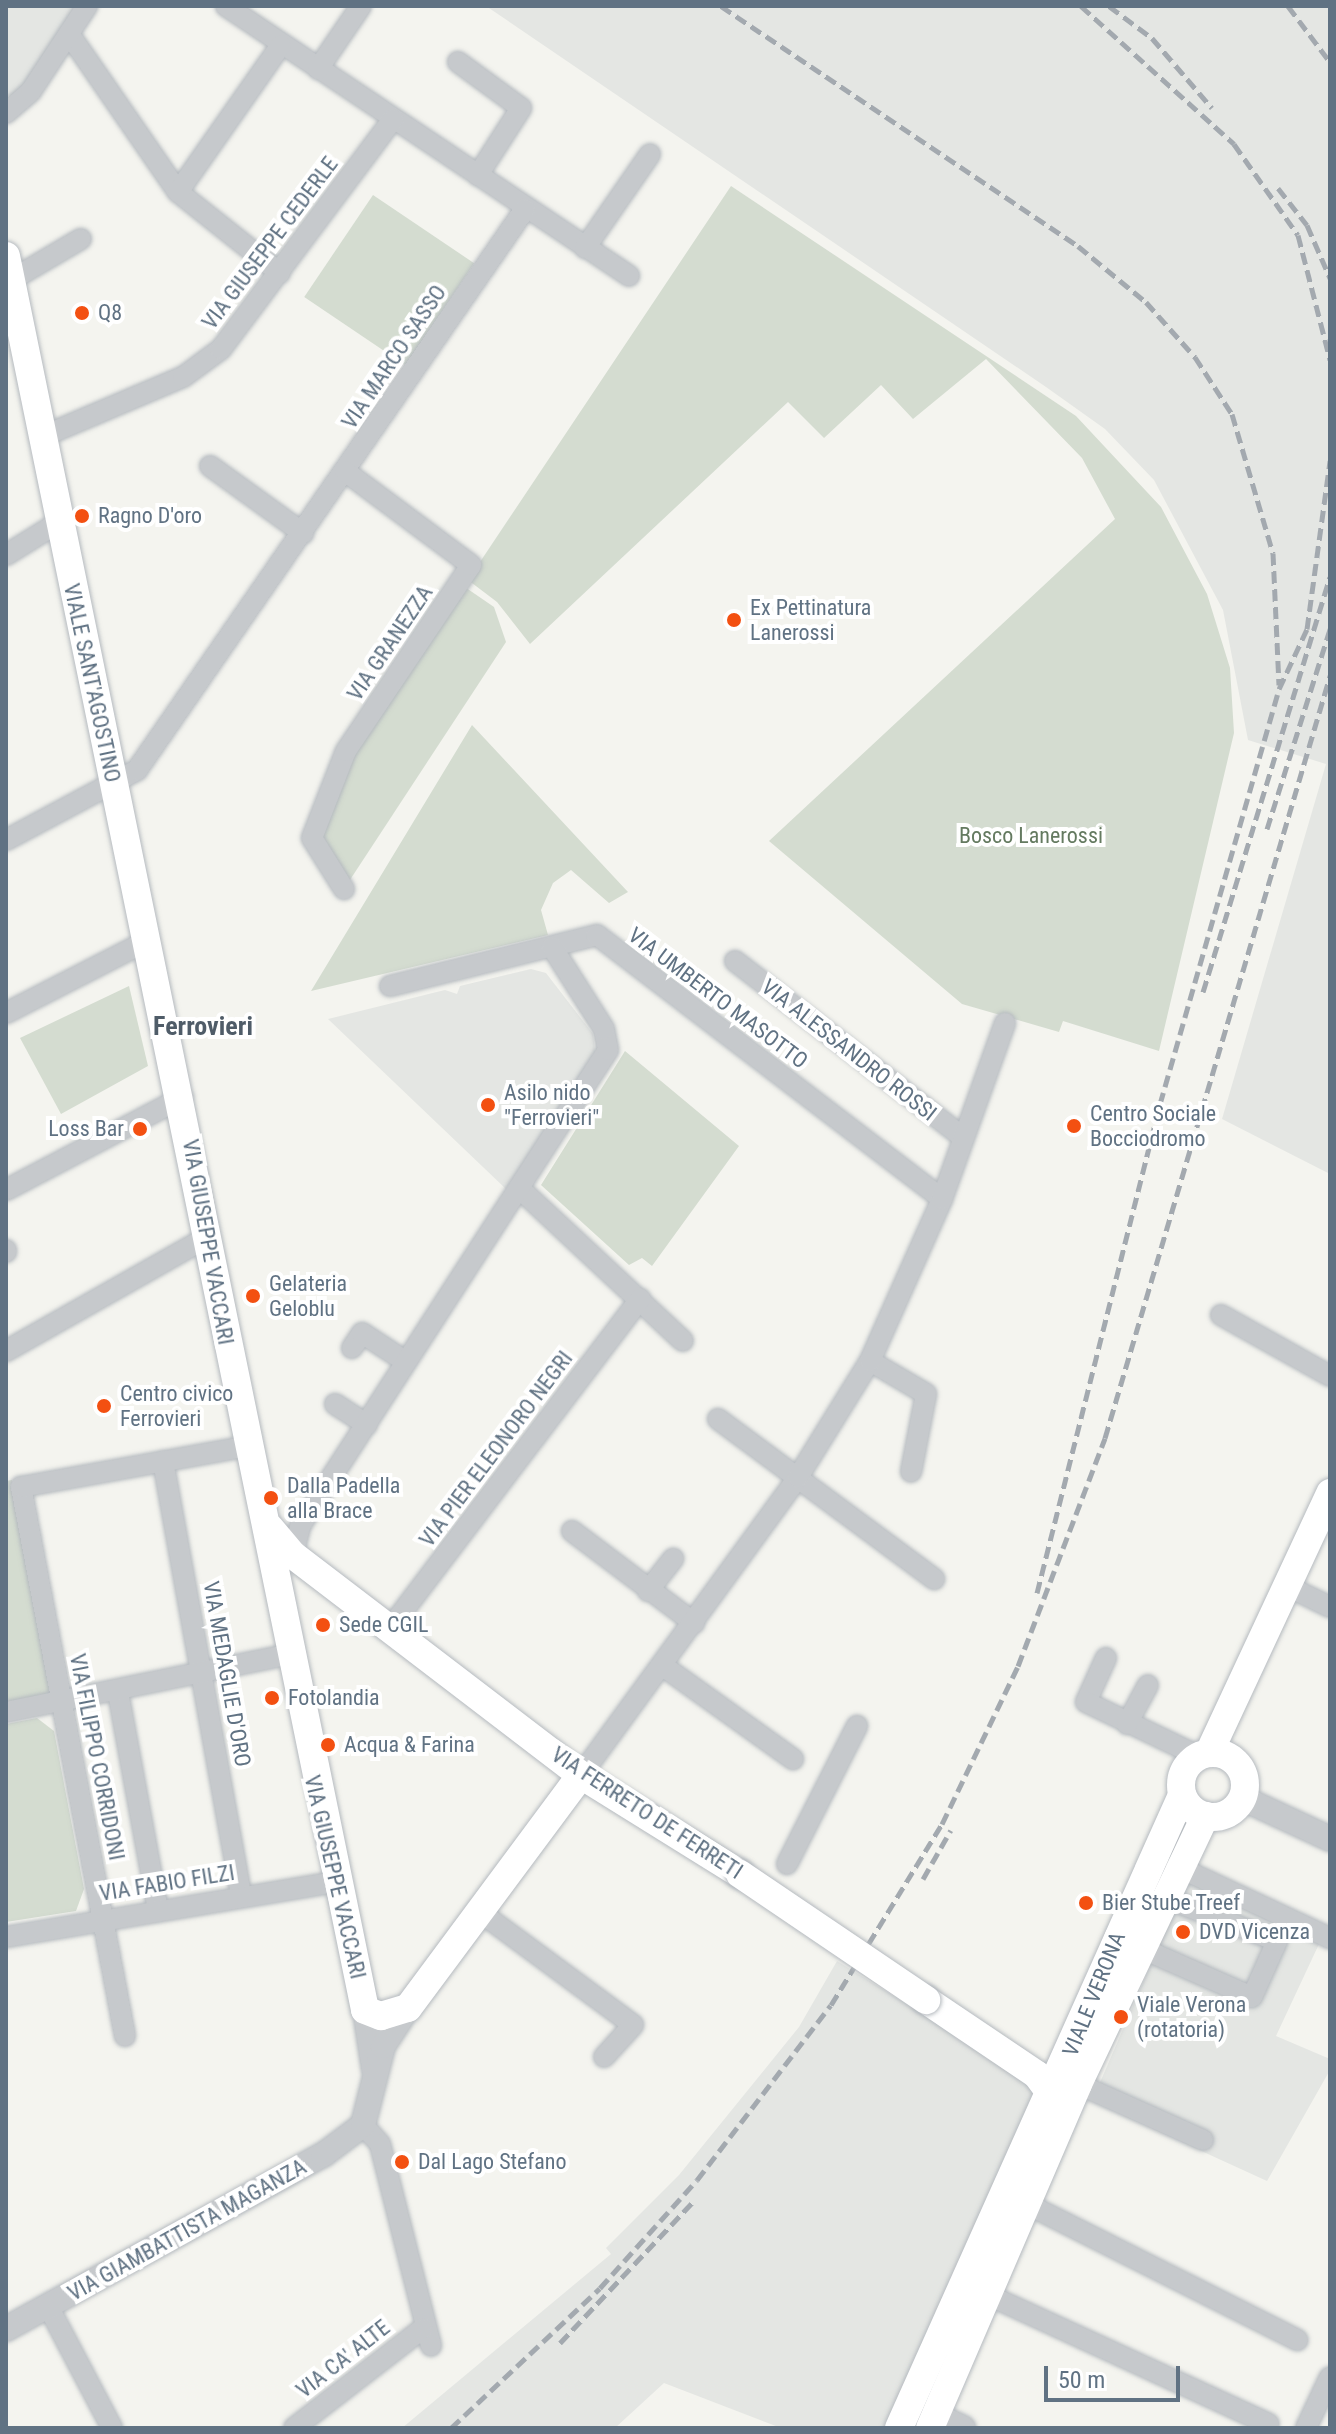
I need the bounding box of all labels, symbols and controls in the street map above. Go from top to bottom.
street label: VIA GIUSEPPE CEDERLE [196,151,344,335]
street label: VIA MARCO SASSO [336,280,452,434]
place label: Q8 [98,300,122,326]
marker: Q8 [73,304,91,322]
place label: Ragno D'oro [98,503,202,529]
marker: Ragno D'oro [73,507,91,525]
street label: VIA GRANEZZA [342,580,438,706]
street label: VIALE SANT'AGOSTINO [58,581,126,785]
place label: Ex Pettinatura Lanerossi [750,594,871,646]
marker: Ex Pettinatura Lanerossi [725,611,743,629]
park label: Bosco Lanerossi [959,823,1103,849]
street label: VIA UMBERTO MASOTTO [623,922,813,1074]
street label: VIA ALESSANDRO ROSSI [756,974,942,1126]
district label: Ferrovieri [153,1011,253,1043]
place label: Asilo nido "Ferrovieri" [504,1079,599,1130]
marker: Asilo nido "Ferrovieri" [479,1096,497,1114]
place label: Centro Sociale Bocciodromo [1090,1100,1216,1152]
place label: Loss Bar [48,1116,124,1142]
marker: Centro Sociale Bocciodromo [1065,1117,1083,1135]
marker: Loss Bar [131,1120,149,1138]
street label: VIA GIUSEPPE VACCARI [177,1137,239,1347]
place label: Gelateria Geloblu [269,1270,347,1322]
marker: Gelateria Geloblu [244,1287,262,1305]
street label: VIA PIER ELEONORO NEGRI [414,1346,578,1552]
place label: Centro civico Ferrovieri [120,1380,233,1432]
marker: Centro civico Ferrovieri [95,1397,113,1415]
place label: Dalla Padella alla Brace [287,1472,400,1524]
marker: Dalla Padella alla Brace [262,1489,280,1507]
street label: VIA MEDAGLIE D'ORO [198,1579,256,1769]
place label: Sede CGIL [339,1612,428,1638]
marker: Sede CGIL [314,1616,332,1634]
street label: VIA FILIPPO CORRIDONI [64,1651,130,1863]
place label: Fotolandia [288,1685,379,1711]
marker: Fotolandia [263,1689,281,1707]
place label: Acqua & Farina [344,1732,475,1758]
marker: Acqua & Farina [319,1736,337,1754]
street label: VIA FERRETO DE FERRETI [546,1741,748,1885]
street label: VIA GIUSEPPE VACCARI [299,1773,371,1981]
street label: VIA FABIO FILZI [98,1859,236,1907]
place label: Bier Stube Treef [1102,1890,1241,1916]
marker: Bier Stube Treef [1077,1894,1095,1912]
place label: DVD Vicenza [1199,1919,1310,1945]
marker: DVD Vicenza [1174,1923,1192,1941]
street label: VIALE VERONA [1057,1928,1131,2060]
place label: Viale Verona (rotatoria) [1137,1991,1246,2042]
marker: Viale Verona (rotatoria) [1112,2008,1130,2026]
place label: Dal Lago Stefano [418,2149,567,2175]
street label: VIA GIAMBATTISTA MAGANZA [63,2153,311,2307]
marker: Dal Lago Stefano [393,2153,411,2171]
street label: VIA CA' ALTE [291,2314,395,2404]
scale bar [1048,2350,1184,2400]
text: 50 m [1058,2366,1105,2394]

